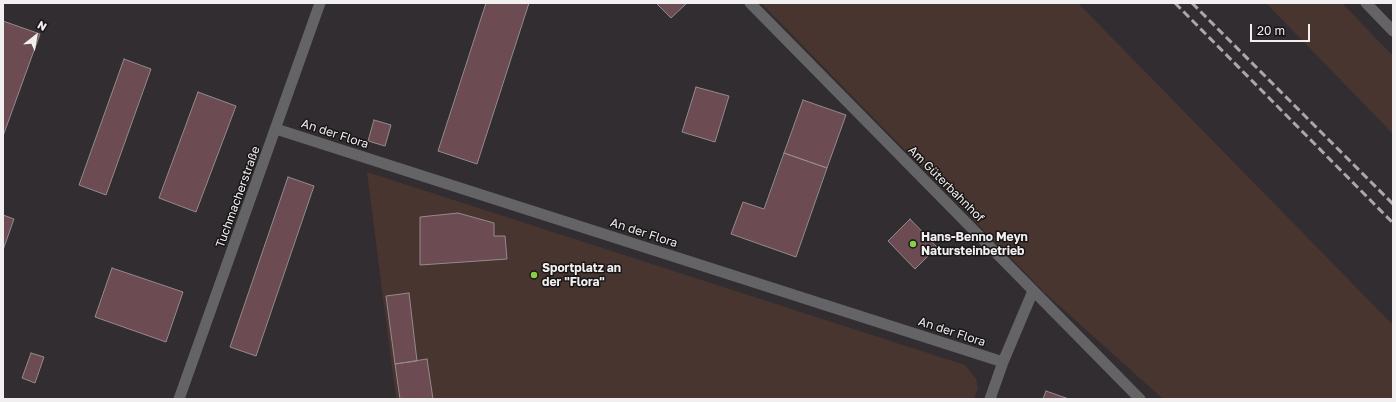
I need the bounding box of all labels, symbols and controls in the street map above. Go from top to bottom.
north arrow [16,16,56,56]
scale bar [1252,16,1312,42]
text: N [36,18,49,33]
text: 20 m [1257,23,1285,38]
street label: An der Flora [300,116,370,152]
street label: Am Güterbahnhof [905,143,987,225]
street label: Tuchmacherstraße [213,144,263,250]
street label: An der Flora [609,215,679,251]
place label: Hans-Benno Meyn Natursteinbetrieb [921,230,1028,258]
marker: Hans-Benno Meyn Natursteinbetrieb [908,239,918,249]
place label: Sportplatz an der "Flora" [542,261,621,289]
marker: Sportplatz an der "Flora" [529,270,539,280]
street label: An der Flora [917,314,987,350]

